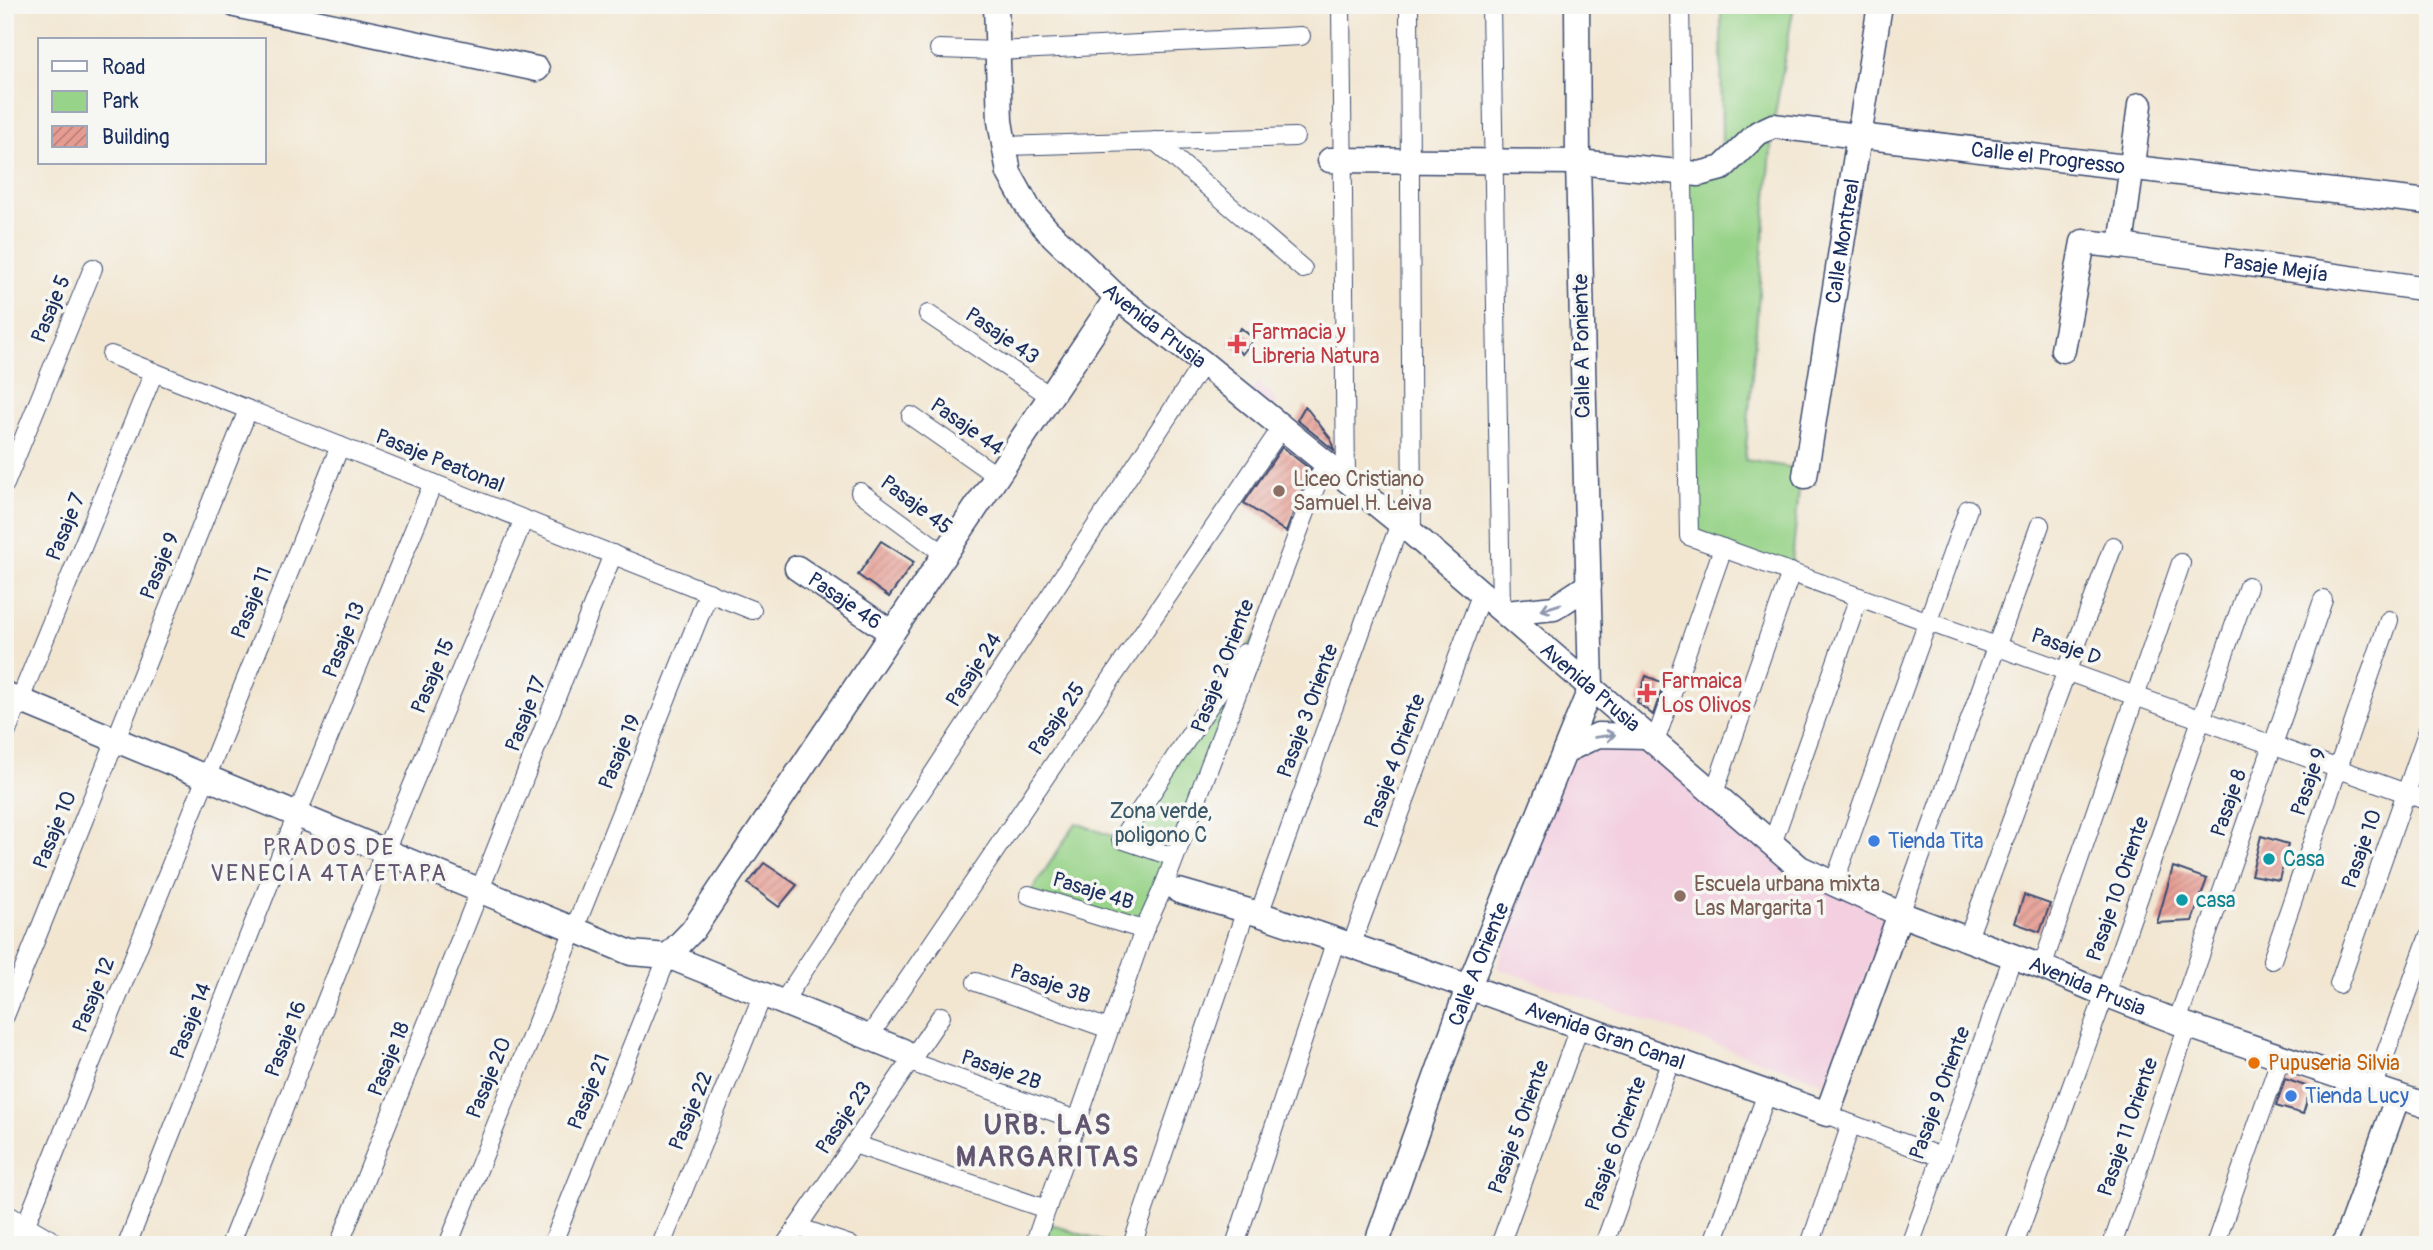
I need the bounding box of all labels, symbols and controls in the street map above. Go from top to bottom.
legend [38,38,266,164]
text: Road [102,54,146,81]
text: Park [102,88,139,115]
text: Building [102,124,169,151]
street label: Calle el Progresso [1969,136,2127,180]
street label: Calle Montreal [1819,177,1866,305]
street label: Pasaje Mejía [2221,247,2330,288]
street label: Pasaje 5 [25,271,77,347]
street label: Calle A Poniente [1567,273,1597,418]
street label: Avenida Prusia [1097,277,1212,374]
street label: Pasaje 43 [960,302,1044,370]
place label: Farmacia y Libreria Natura [1251,319,1380,370]
marker: Farmacia y Libreria Natura [1229,336,1245,352]
street label: Pasaje 44 [925,392,1009,462]
street label: Pasaje Peatonal [372,423,508,499]
place label: Liceo Cristiano Samuel H. Leiva [1293,466,1432,517]
street label: Pasaje 45 [875,469,957,541]
marker: Liceo Cristiano Samuel H. Leiva [1271,483,1287,499]
street label: Pasaje 7 [40,489,92,565]
street label: Pasaje 9 [134,528,186,604]
street label: Pasaje 11 [225,563,279,643]
street label: Pasaje 46 [803,566,887,636]
street label: Pasaje 2 Oriente [1185,595,1261,737]
street label: Pasaje 13 [317,598,371,682]
one-way arrow [1540,602,1562,615]
street label: Pasaje D [2027,622,2105,672]
street label: Pasaje 24 [940,628,1008,712]
street label: Pasaje 15 [405,634,461,718]
street label: Avenida Prusia [1535,636,1646,738]
street label: Pasaje 3 Oriente [1271,640,1345,782]
place label: Farmaica Los Olivos [1661,668,1751,719]
street label: Pasaje 17 [499,672,553,756]
street label: Pasaje 25 [1023,677,1091,761]
marker: Farmaica Los Olivos [1639,685,1655,701]
street label: Pasaje 4 Oriente [1358,689,1432,832]
street label: Pasaje 19 [593,711,647,793]
one-way arrow [1593,730,1616,743]
street label: Pasaje 9 [2285,744,2333,820]
street label: Pasaje 8 [2205,766,2253,840]
street label: Pasaje 10 [27,787,83,873]
park label: Zona verde, poligono C [1110,798,1212,849]
street label: Pasaje 10 [2336,806,2388,892]
street label: Pasaje 10 Oriente [2081,812,2156,965]
place label: Tienda Tita [1888,828,1983,855]
district label: PRADOS DE VENECIA 4TA ETAPA [210,833,448,888]
marker: Tienda Tita [1866,833,1882,849]
place label: Casa [2283,846,2325,873]
marker: Casa [2261,851,2277,867]
street label: Pasaje 4B [1049,866,1137,916]
place label: Escuela urbana mixta Las Margarita 1 [1694,871,1880,922]
place label: casa [2196,887,2236,914]
marker: Escuela urbana mixta Las Margarita 1 [1672,888,1688,904]
marker: casa [2174,892,2190,908]
street label: Calle A Oriente [1442,898,1515,1030]
street label: Avenida Prusia [2025,950,2150,1022]
street label: Pasaje 12 [67,953,121,1037]
street label: Pasaje 3B [1006,958,1094,1010]
street label: Pasaje 14 [164,979,218,1063]
street label: Avenida Gran Canal [1521,995,1689,1076]
street label: Pasaje 16 [259,997,313,1081]
street label: Pasaje 18 [362,1018,416,1100]
street label: Pasaje 9 Oriente [1903,1022,1977,1163]
street label: Pasaje 20 [460,1033,518,1123]
street label: Pasaje 2B [957,1044,1045,1096]
street label: Pasaje 21 [562,1050,616,1134]
place label: Pupuseria Silvia [2268,1050,2400,1077]
street label: Pasaje 11 Oriente [2092,1053,2165,1200]
marker: Pupuseria Silvia [2246,1055,2262,1071]
street label: Pasaje 5 Oriente [1482,1056,1556,1198]
street label: Pasaje 22 [663,1068,719,1154]
street label: Pasaje 6 Oriente [1579,1072,1653,1215]
street label: Pasaje 23 [810,1076,878,1160]
place label: Tienda Lucy [2305,1083,2409,1110]
marker: Tienda Lucy [2283,1088,2299,1104]
district label: URB. LAS MARGARITAS [956,1108,1140,1175]

